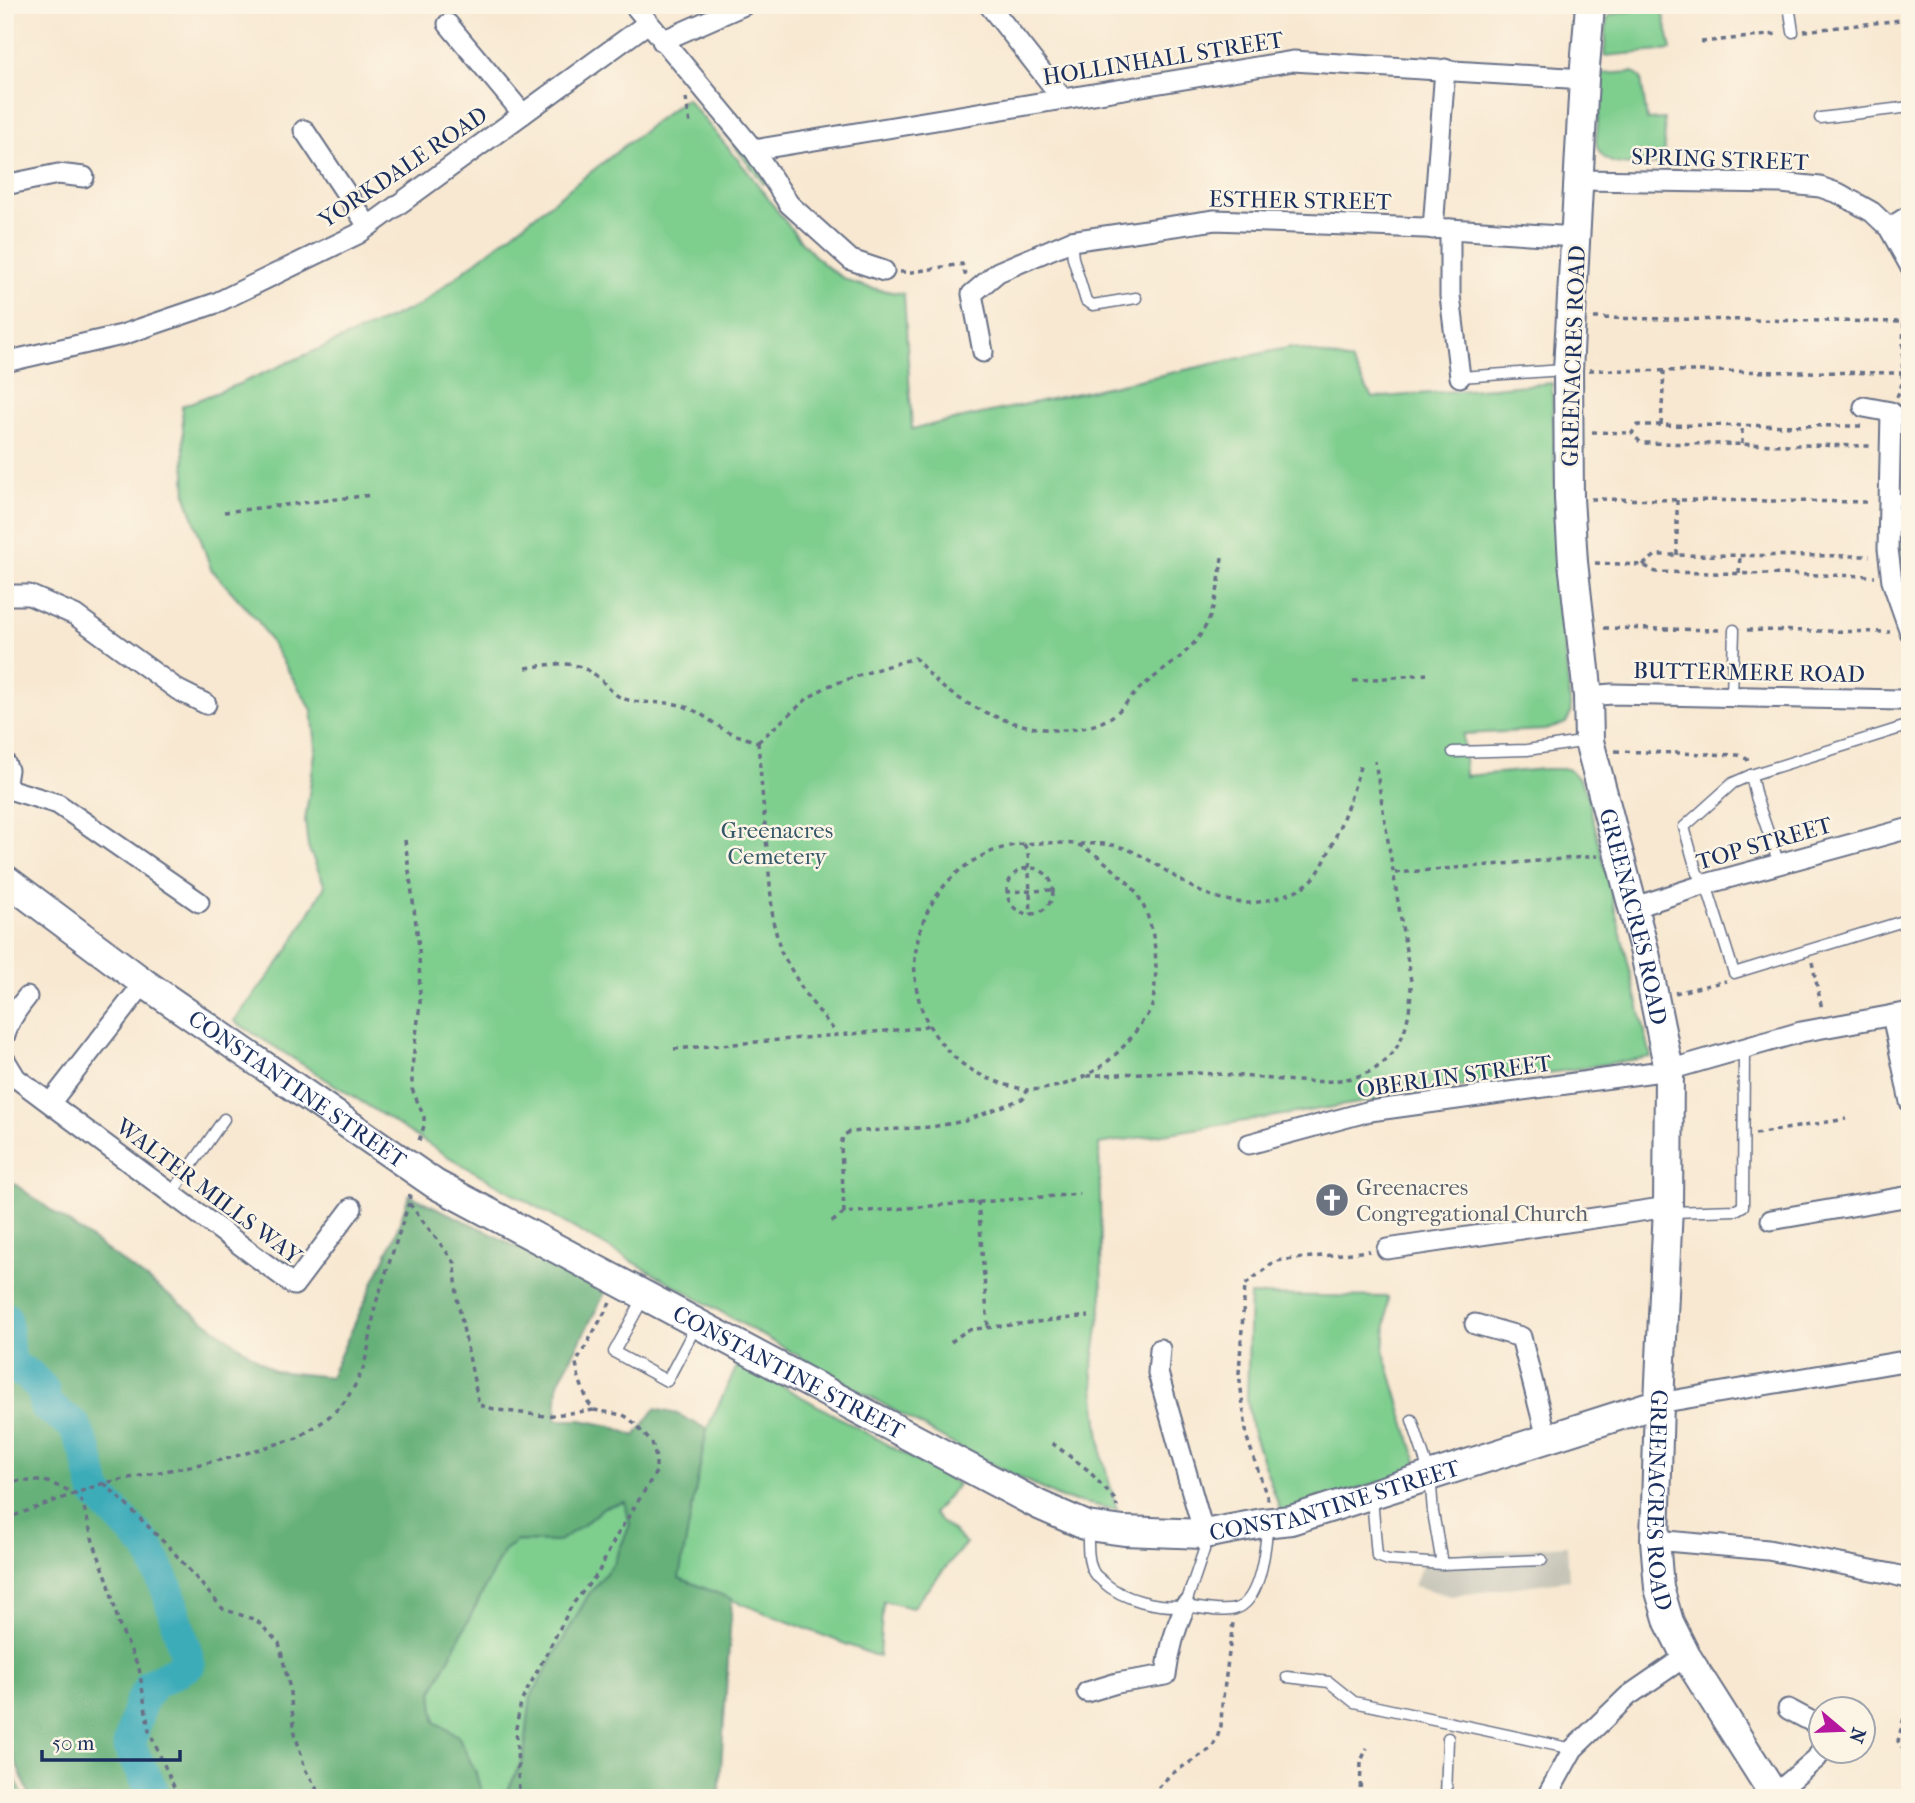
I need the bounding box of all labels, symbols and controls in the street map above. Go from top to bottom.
street label: HOLLINHALL STREET [1041,26,1286,91]
street label: YORKDALE ROAD [313,101,493,234]
street label: SPRING STREET [1631,143,1810,176]
street label: ESTHER STREET [1208,185,1392,216]
street label: GREENACRES ROAD [1556,245,1591,467]
street label: BUTTERMERE ROAD [1633,657,1865,688]
street label: GREENACRES ROAD [1593,806,1672,1027]
street label: TOP STREET [1693,811,1836,876]
park label: Greenacres Cemetery [721,817,833,870]
street label: CONSTANTINE STREET [183,1005,412,1174]
street label: OBERLIN STREET [1355,1049,1554,1104]
street label: WALTER MILLS WAY [110,1112,308,1271]
place label: Greenacres Congregational Church [1356,1174,1588,1227]
church icon: Greenacres Congregational Church [1313,1181,1351,1219]
street label: CONSTANTINE STREET [668,1300,910,1445]
street label: GREENACRES ROAD [1641,1389,1678,1614]
street label: CONSTANTINE STREET [1207,1454,1463,1547]
north arrow [1806,1694,1876,1764]
scale bar [42,1719,180,1763]
text: N [1844,1725,1870,1746]
text: 50 m [52,1731,95,1755]

